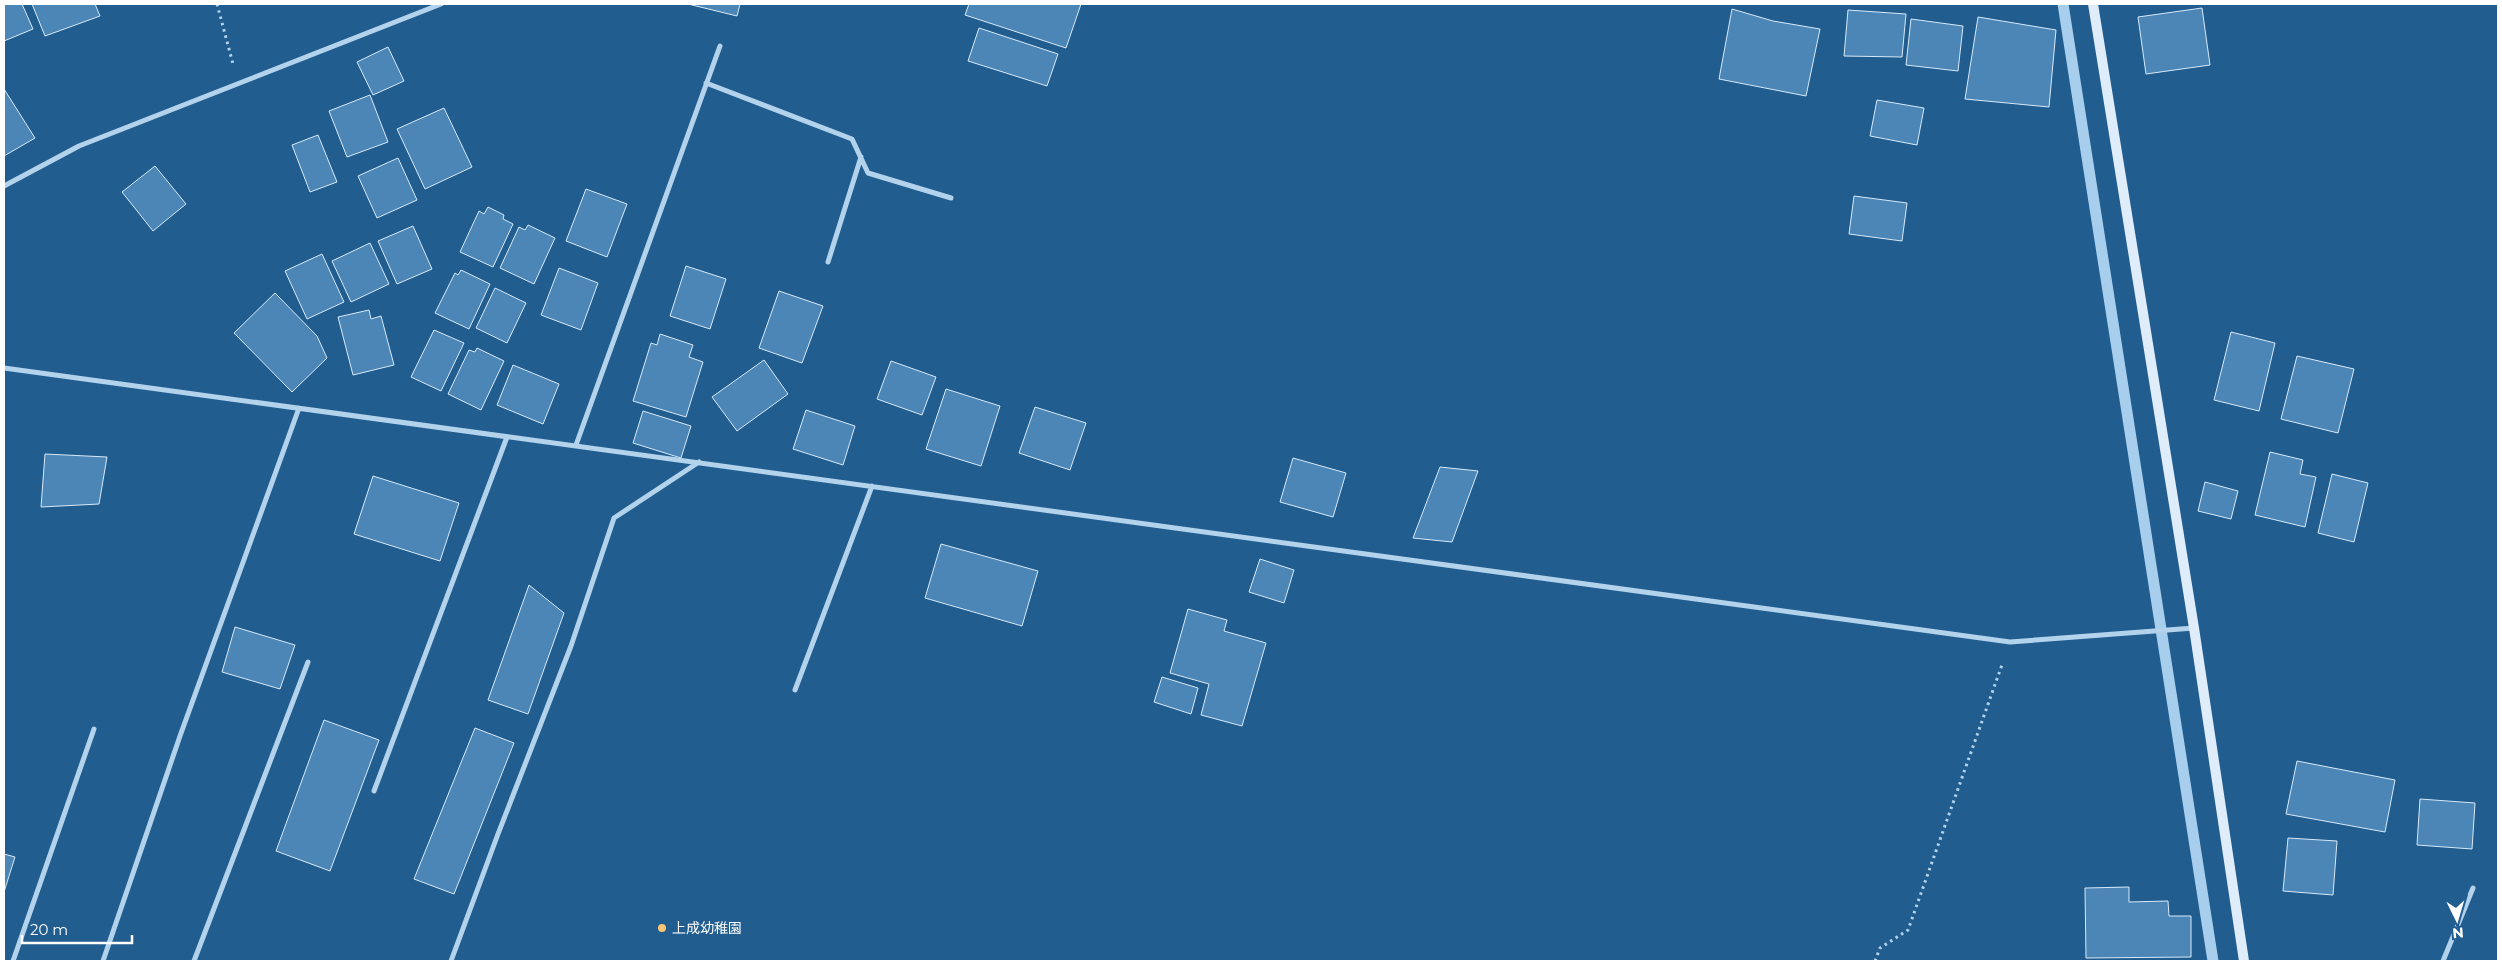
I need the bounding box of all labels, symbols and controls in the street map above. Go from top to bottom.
north arrow [2432,895,2482,945]
scale bar [22,912,132,944]
place label: 上成幼稚園 [672,919,742,937]
text: 20 m [30,920,68,939]
marker: 上成幼稚園 [656,922,668,934]
text: N [2452,923,2465,942]

